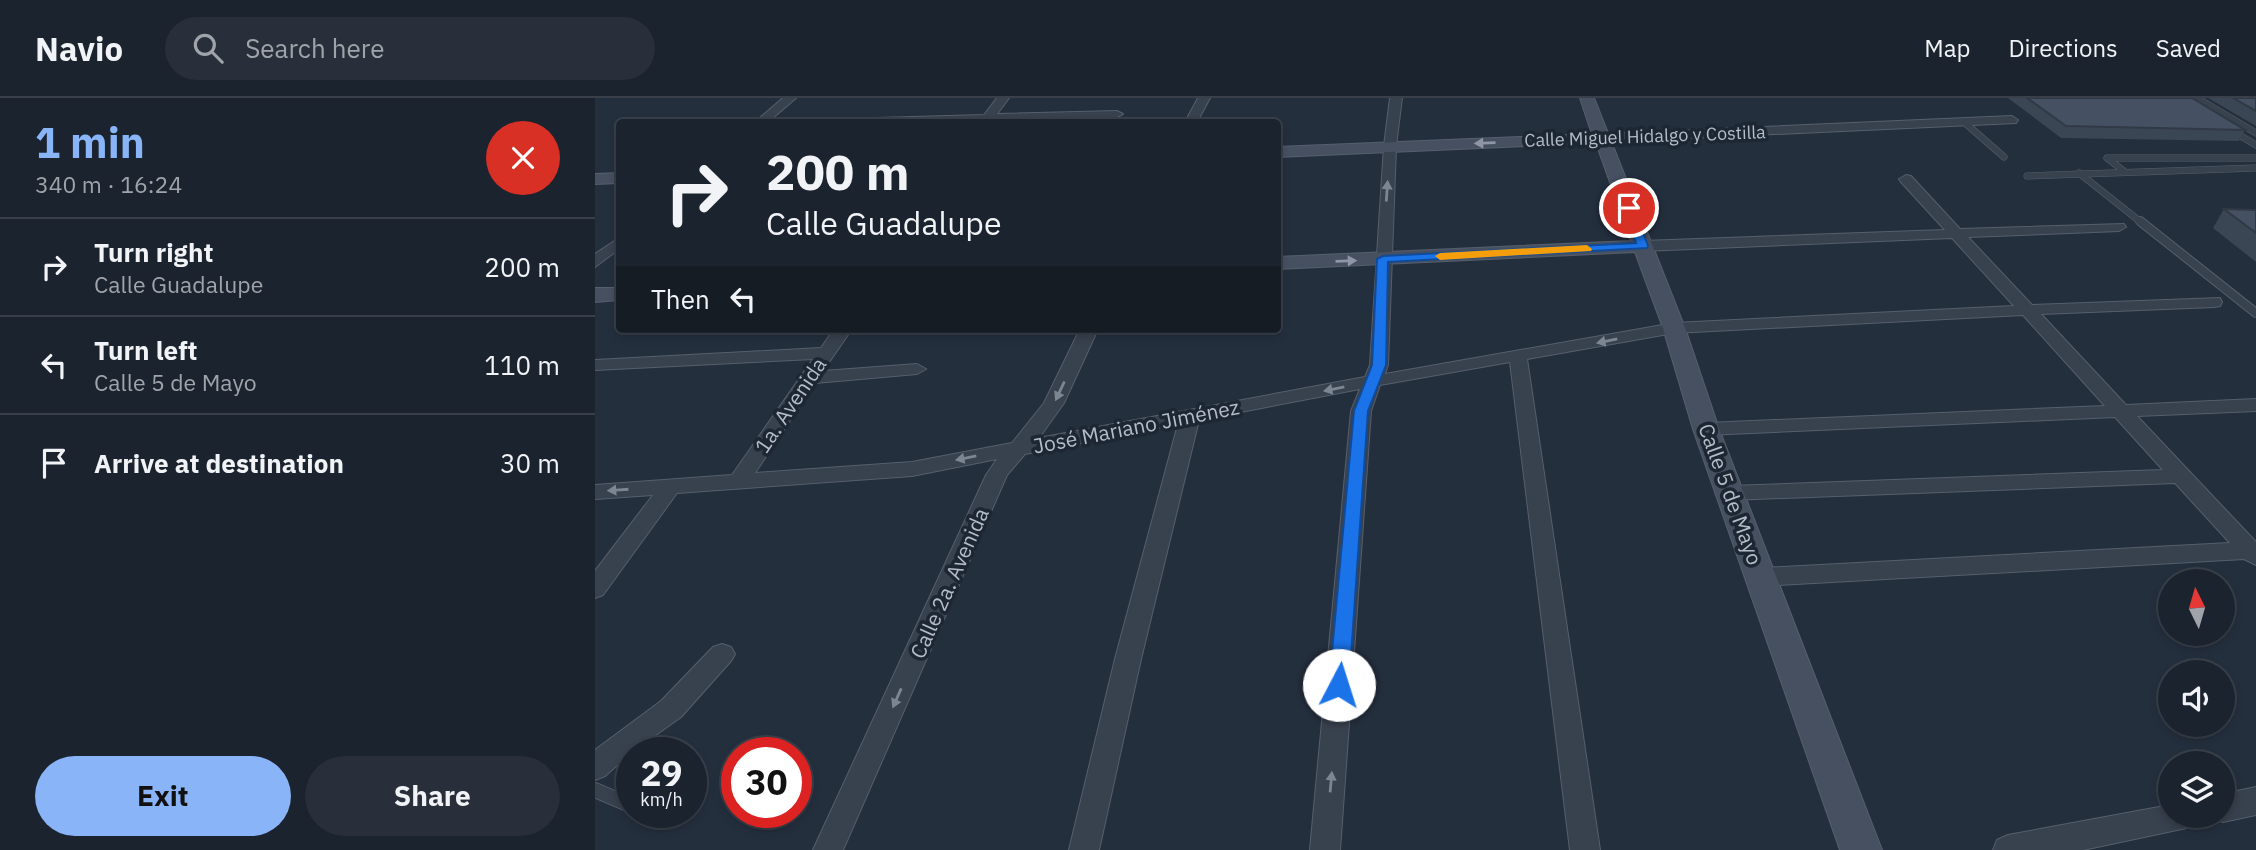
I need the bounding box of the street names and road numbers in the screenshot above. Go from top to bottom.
street label: Calle Miguel Hidalgo y Costilla [1524,120,1767,152]
street label: 1a. Avenida [748,352,832,458]
street label: José Mariano Jiménez [1031,392,1242,460]
street label: Calle 5 de Mayo [1692,419,1770,569]
street label: Calle 2a. Avenida [903,503,995,663]

